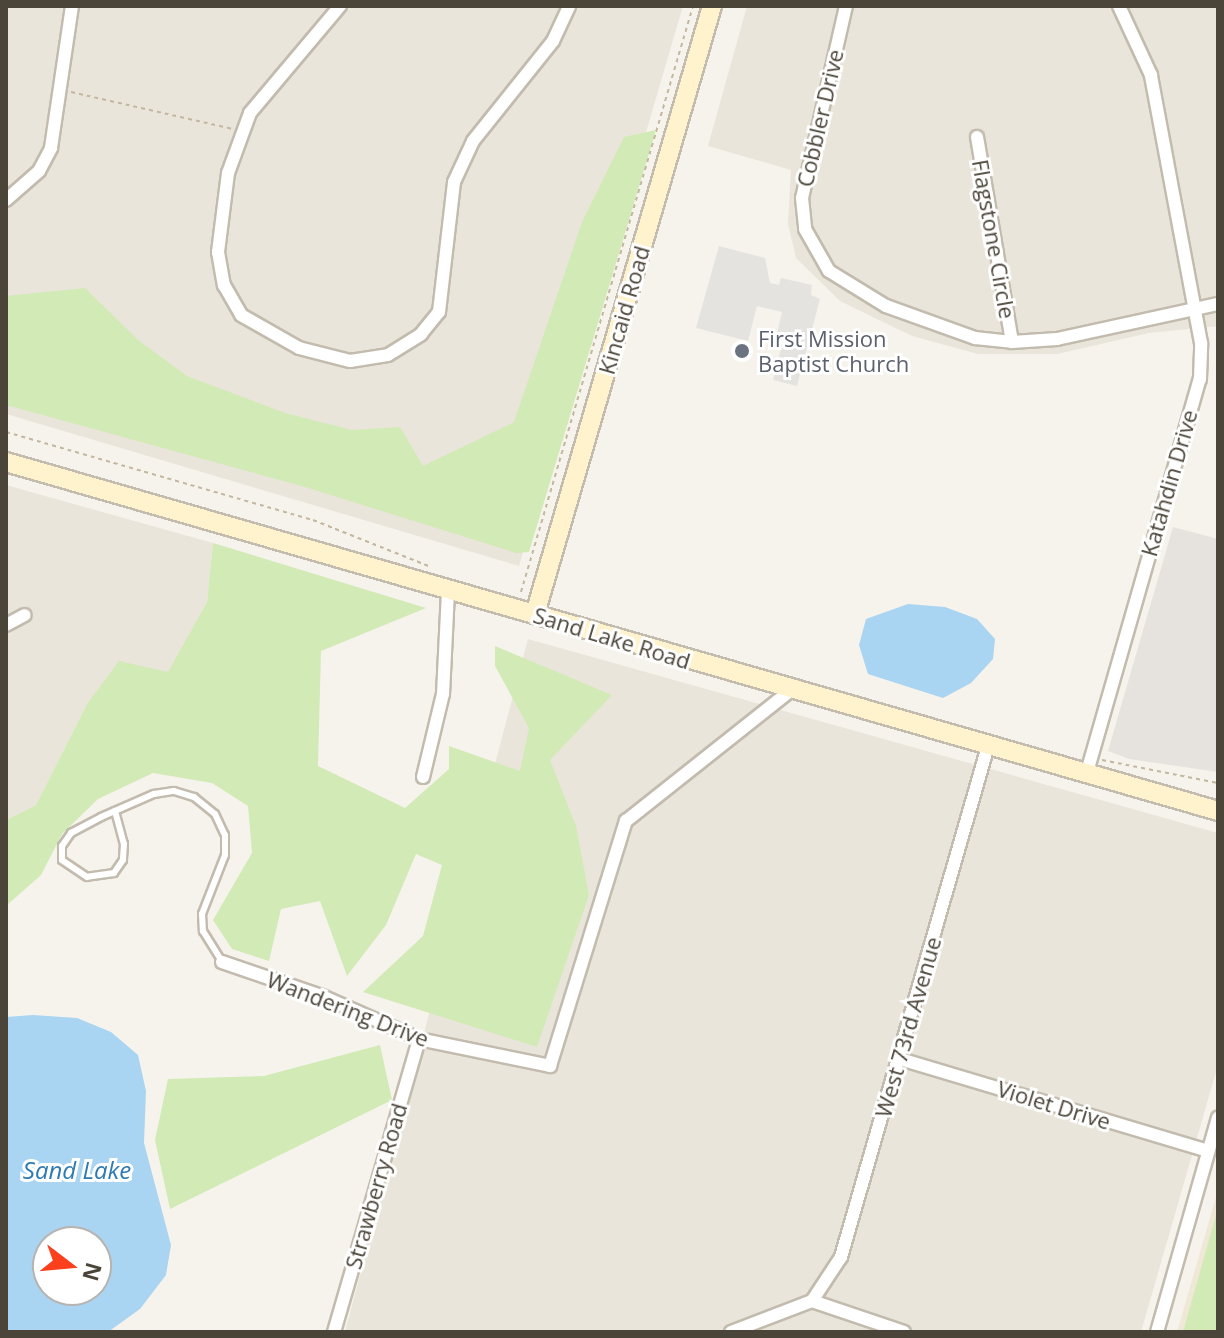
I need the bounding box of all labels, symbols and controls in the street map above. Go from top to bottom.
street label: Cobbler Drive [791,47,849,189]
street label: Flagstone Circle [967,157,1021,321]
street label: Kincaid Road [593,243,655,377]
place label: First Mission Baptist Church [758,325,909,376]
marker: First Mission Baptist Church [733,342,751,360]
street label: Katahdin Drive [1135,407,1203,559]
street label: Sand Lake Road [530,602,694,674]
street label: West 73rd Avenue [870,934,946,1120]
street label: Wandering Drive [263,966,433,1052]
street label: Violet Drive [994,1075,1114,1135]
street label: Strawberry Road [340,1100,412,1272]
water label: Sand Lake [23,1156,131,1184]
north arrow [32,1226,112,1306]
text: N [76,1259,110,1285]

